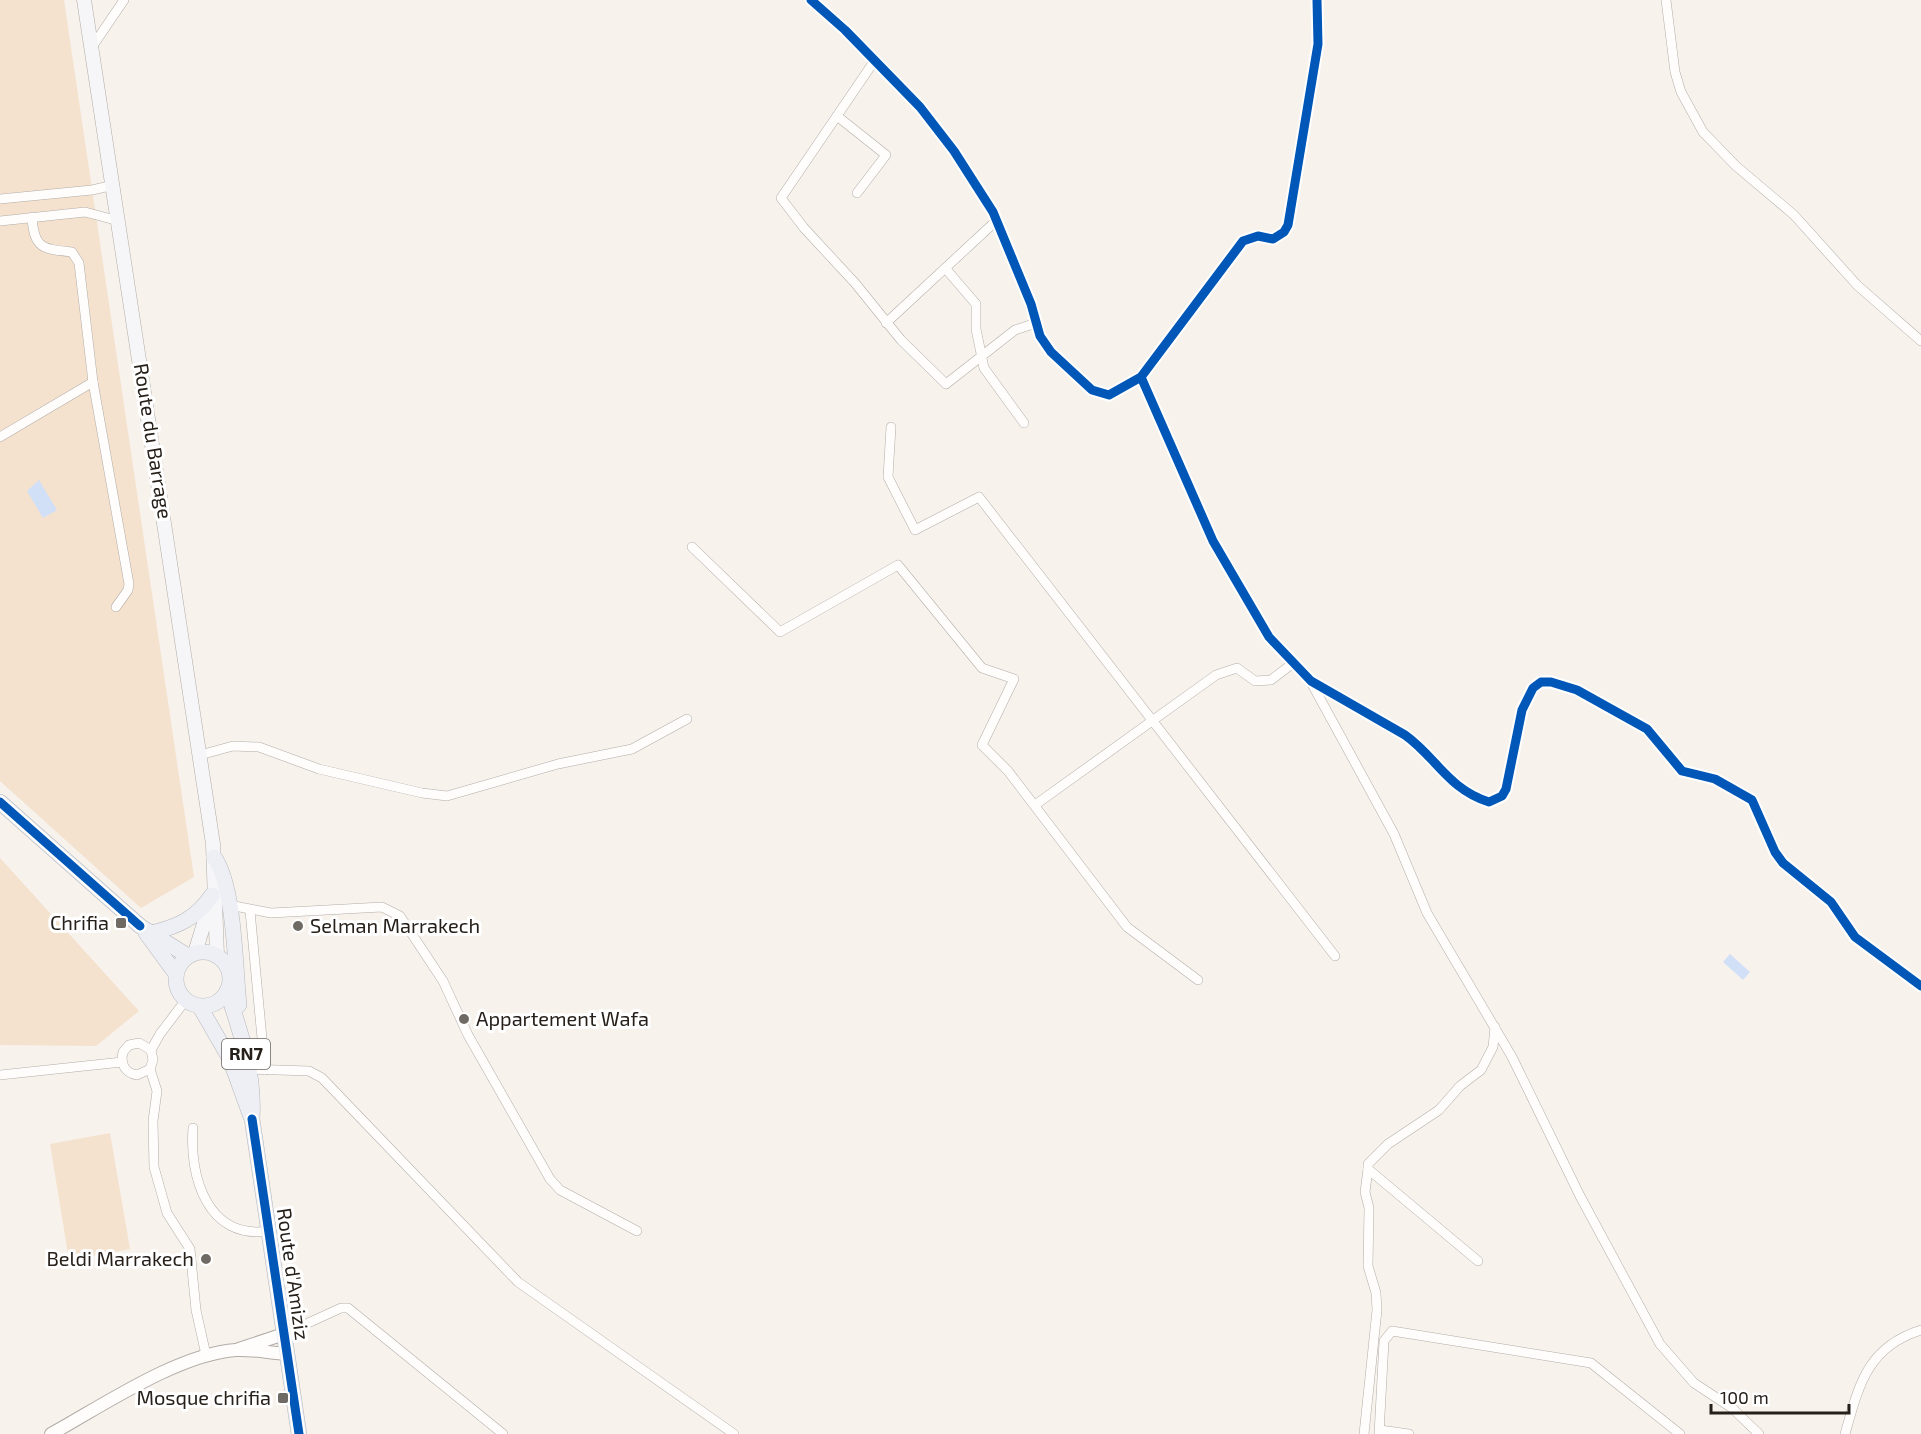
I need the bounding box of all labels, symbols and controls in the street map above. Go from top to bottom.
street label: Route du Barrage [130,361,178,520]
place label: Chrifia [50,910,109,934]
place label: Selman Marrakech [310,913,480,937]
marker: Chrifia [114,916,128,930]
marker: Selman Marrakech [291,919,305,933]
place label: Appartement Wafa [476,1006,649,1030]
marker: Appartement Wafa [457,1012,471,1026]
road number: RN7 [222,1039,270,1069]
street label: Route d'Amiziz [273,1206,315,1341]
place label: Beldi Marrakech [46,1246,194,1270]
marker: Beldi Marrakech [199,1252,213,1266]
scale bar [1711,1377,1849,1415]
place label: Mosque chrifia [136,1385,271,1409]
text: 100 m [1720,1386,1769,1408]
marker: Mosque chrifia [276,1391,290,1405]

